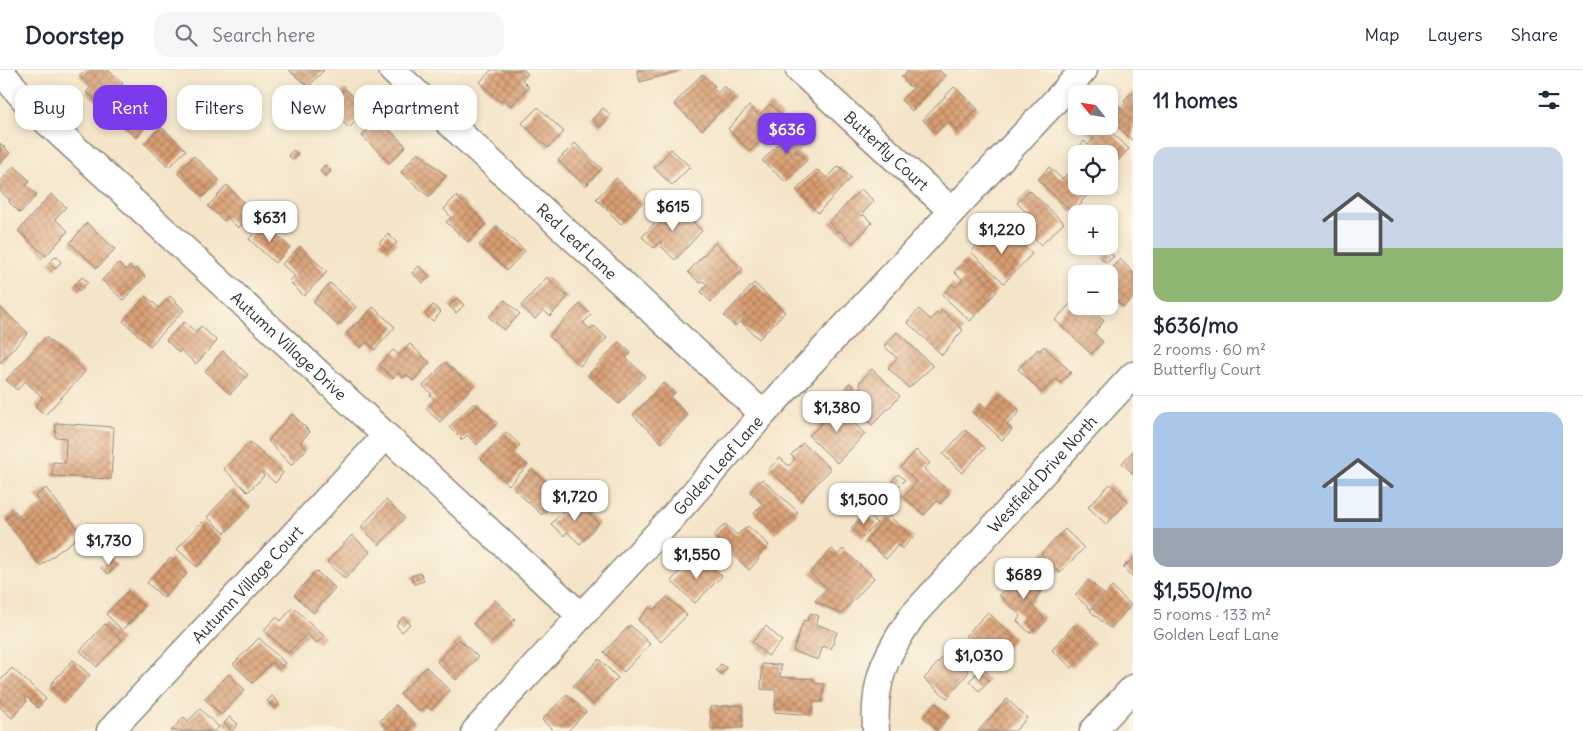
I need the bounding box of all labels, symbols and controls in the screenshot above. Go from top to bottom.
search box [154,12,504,57]
text: Doorstep [25,20,124,50]
icon: search [172,21,200,49]
text: Search here [212,23,315,47]
text: Map [1364,23,1399,46]
text: Layers [1427,23,1483,46]
text: Share [1511,23,1558,46]
chip: Buy [15,85,83,130]
chip: Rent [93,85,167,130]
chip: Filters [177,85,262,130]
chip: New [272,85,344,130]
chip: Apartment [354,85,477,130]
north arrow [1068,85,1118,135]
map controls [1068,85,1118,315]
icon: filters [1535,86,1563,114]
text: 11 homes [1153,87,1238,114]
street label: Butterfly Court [840,107,933,195]
pin: $636 [757,112,817,155]
text: $636 [769,119,805,139]
button: locate [1068,145,1118,195]
icon: home [1313,179,1403,269]
pin: $615 [643,190,703,232]
text: $615 [656,196,690,216]
street label: Red Leaf Lane [532,199,621,283]
pin: $631 [240,200,300,243]
button: + [1068,205,1118,255]
text: $631 [253,207,287,227]
pin: $1,220 [961,212,1043,255]
text: $1,220 [979,219,1025,239]
button: − [1068,265,1118,315]
street label: Autumn Village Drive [227,287,351,404]
text: $636/mo [1153,312,1238,339]
text: 2 rooms · 60 m² [1153,339,1266,359]
text: Butterfly Court [1153,359,1261,379]
pin: $1,380 [796,390,878,433]
text: $1,380 [813,397,861,417]
street label: Golden Leaf Lane [669,411,767,519]
street label: Westfield Drive North [983,411,1101,537]
icon: home [1313,445,1403,535]
pin: $1,720 [534,480,616,522]
pin: $1,500 [823,482,905,525]
text: $1,720 [552,486,598,506]
text: $1,500 [840,489,888,509]
street label: Autumn Village Court [188,521,307,647]
pin: $1,730 [68,524,150,566]
text: $1,730 [86,530,132,550]
pin: $1,550 [656,538,738,580]
text: $1,550 [673,544,721,564]
pin: $689 [994,558,1054,600]
text: $689 [1006,564,1042,584]
text: $1,550/mo [1153,577,1252,604]
text: 5 rooms · 133 m² [1153,604,1271,624]
text: Golden Leaf Lane [1153,624,1279,644]
pin: $1,030 [938,638,1020,681]
text: $1,030 [955,645,1003,665]

